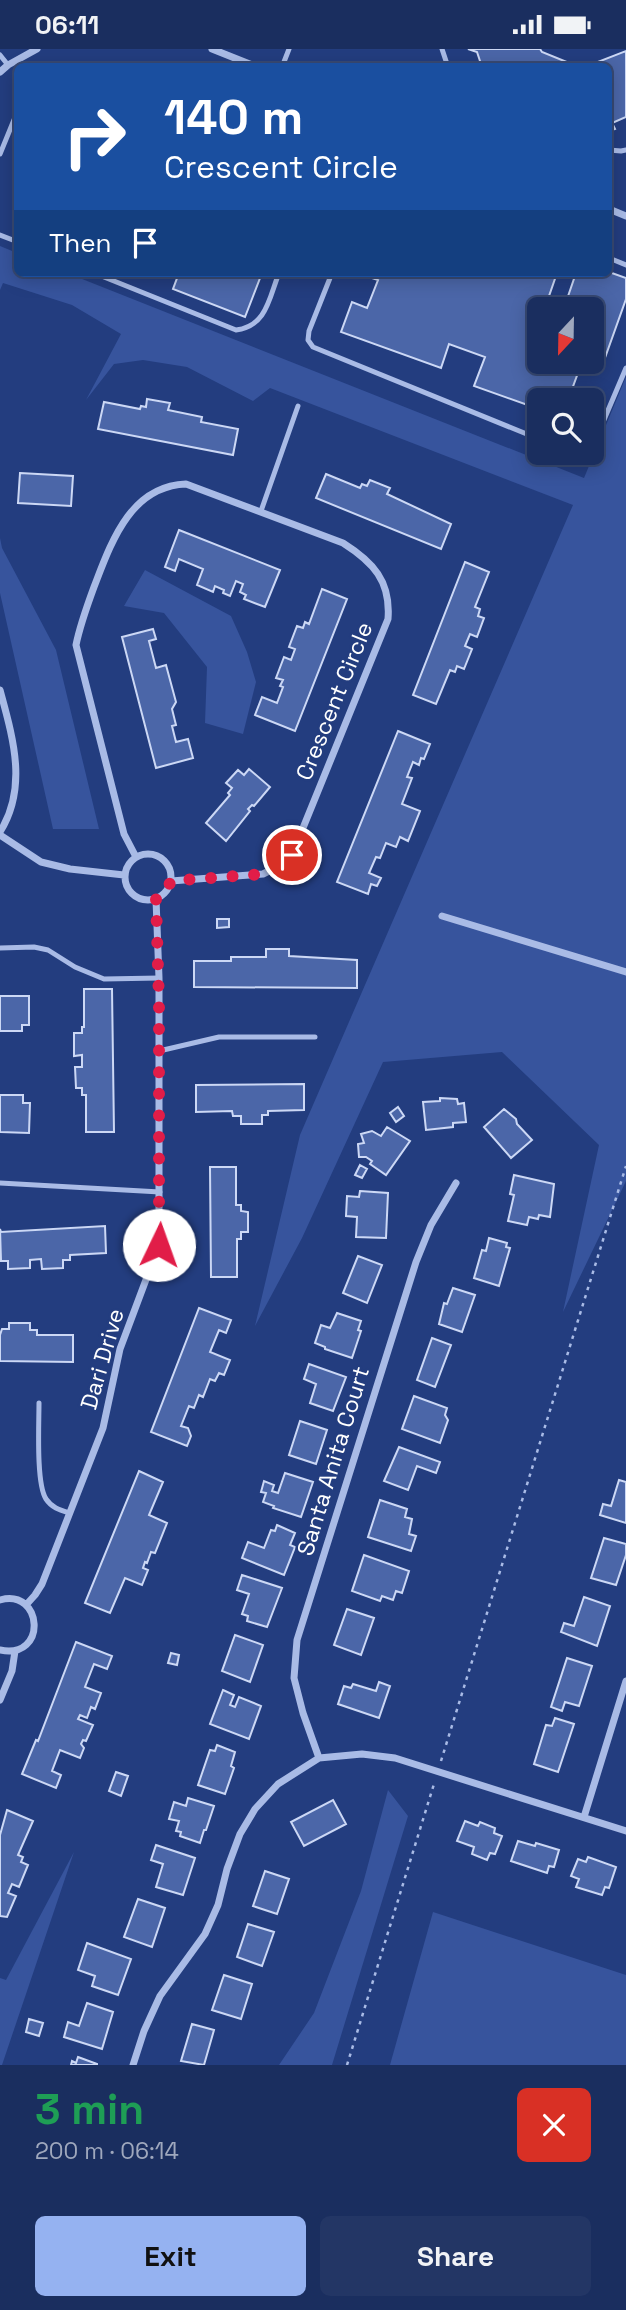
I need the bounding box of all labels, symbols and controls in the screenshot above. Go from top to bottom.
text: 06:11 [35,8,99,42]
text: 140 m [164,86,303,148]
icon: right [49,91,140,182]
text: Crescent Circle [164,147,398,187]
icon: arrive [126,224,164,262]
text: Then [49,226,112,260]
north arrow [527,297,604,375]
map controls [527,297,604,465]
button: search [527,388,604,465]
street label: Crescent Circle [289,617,379,785]
pin [262,825,322,885]
icon: arrive [273,836,311,874]
position arrow [122,1208,196,1282]
street label: Dari Drive [73,1305,131,1413]
street label: Santa Anita Court [290,1363,376,1559]
text: 3 min [35,2083,144,2136]
button: close [517,2088,591,2162]
text: 200 m · 06:14 [35,2136,179,2166]
button: Exit [35,2216,306,2296]
button: Share [320,2216,591,2296]

